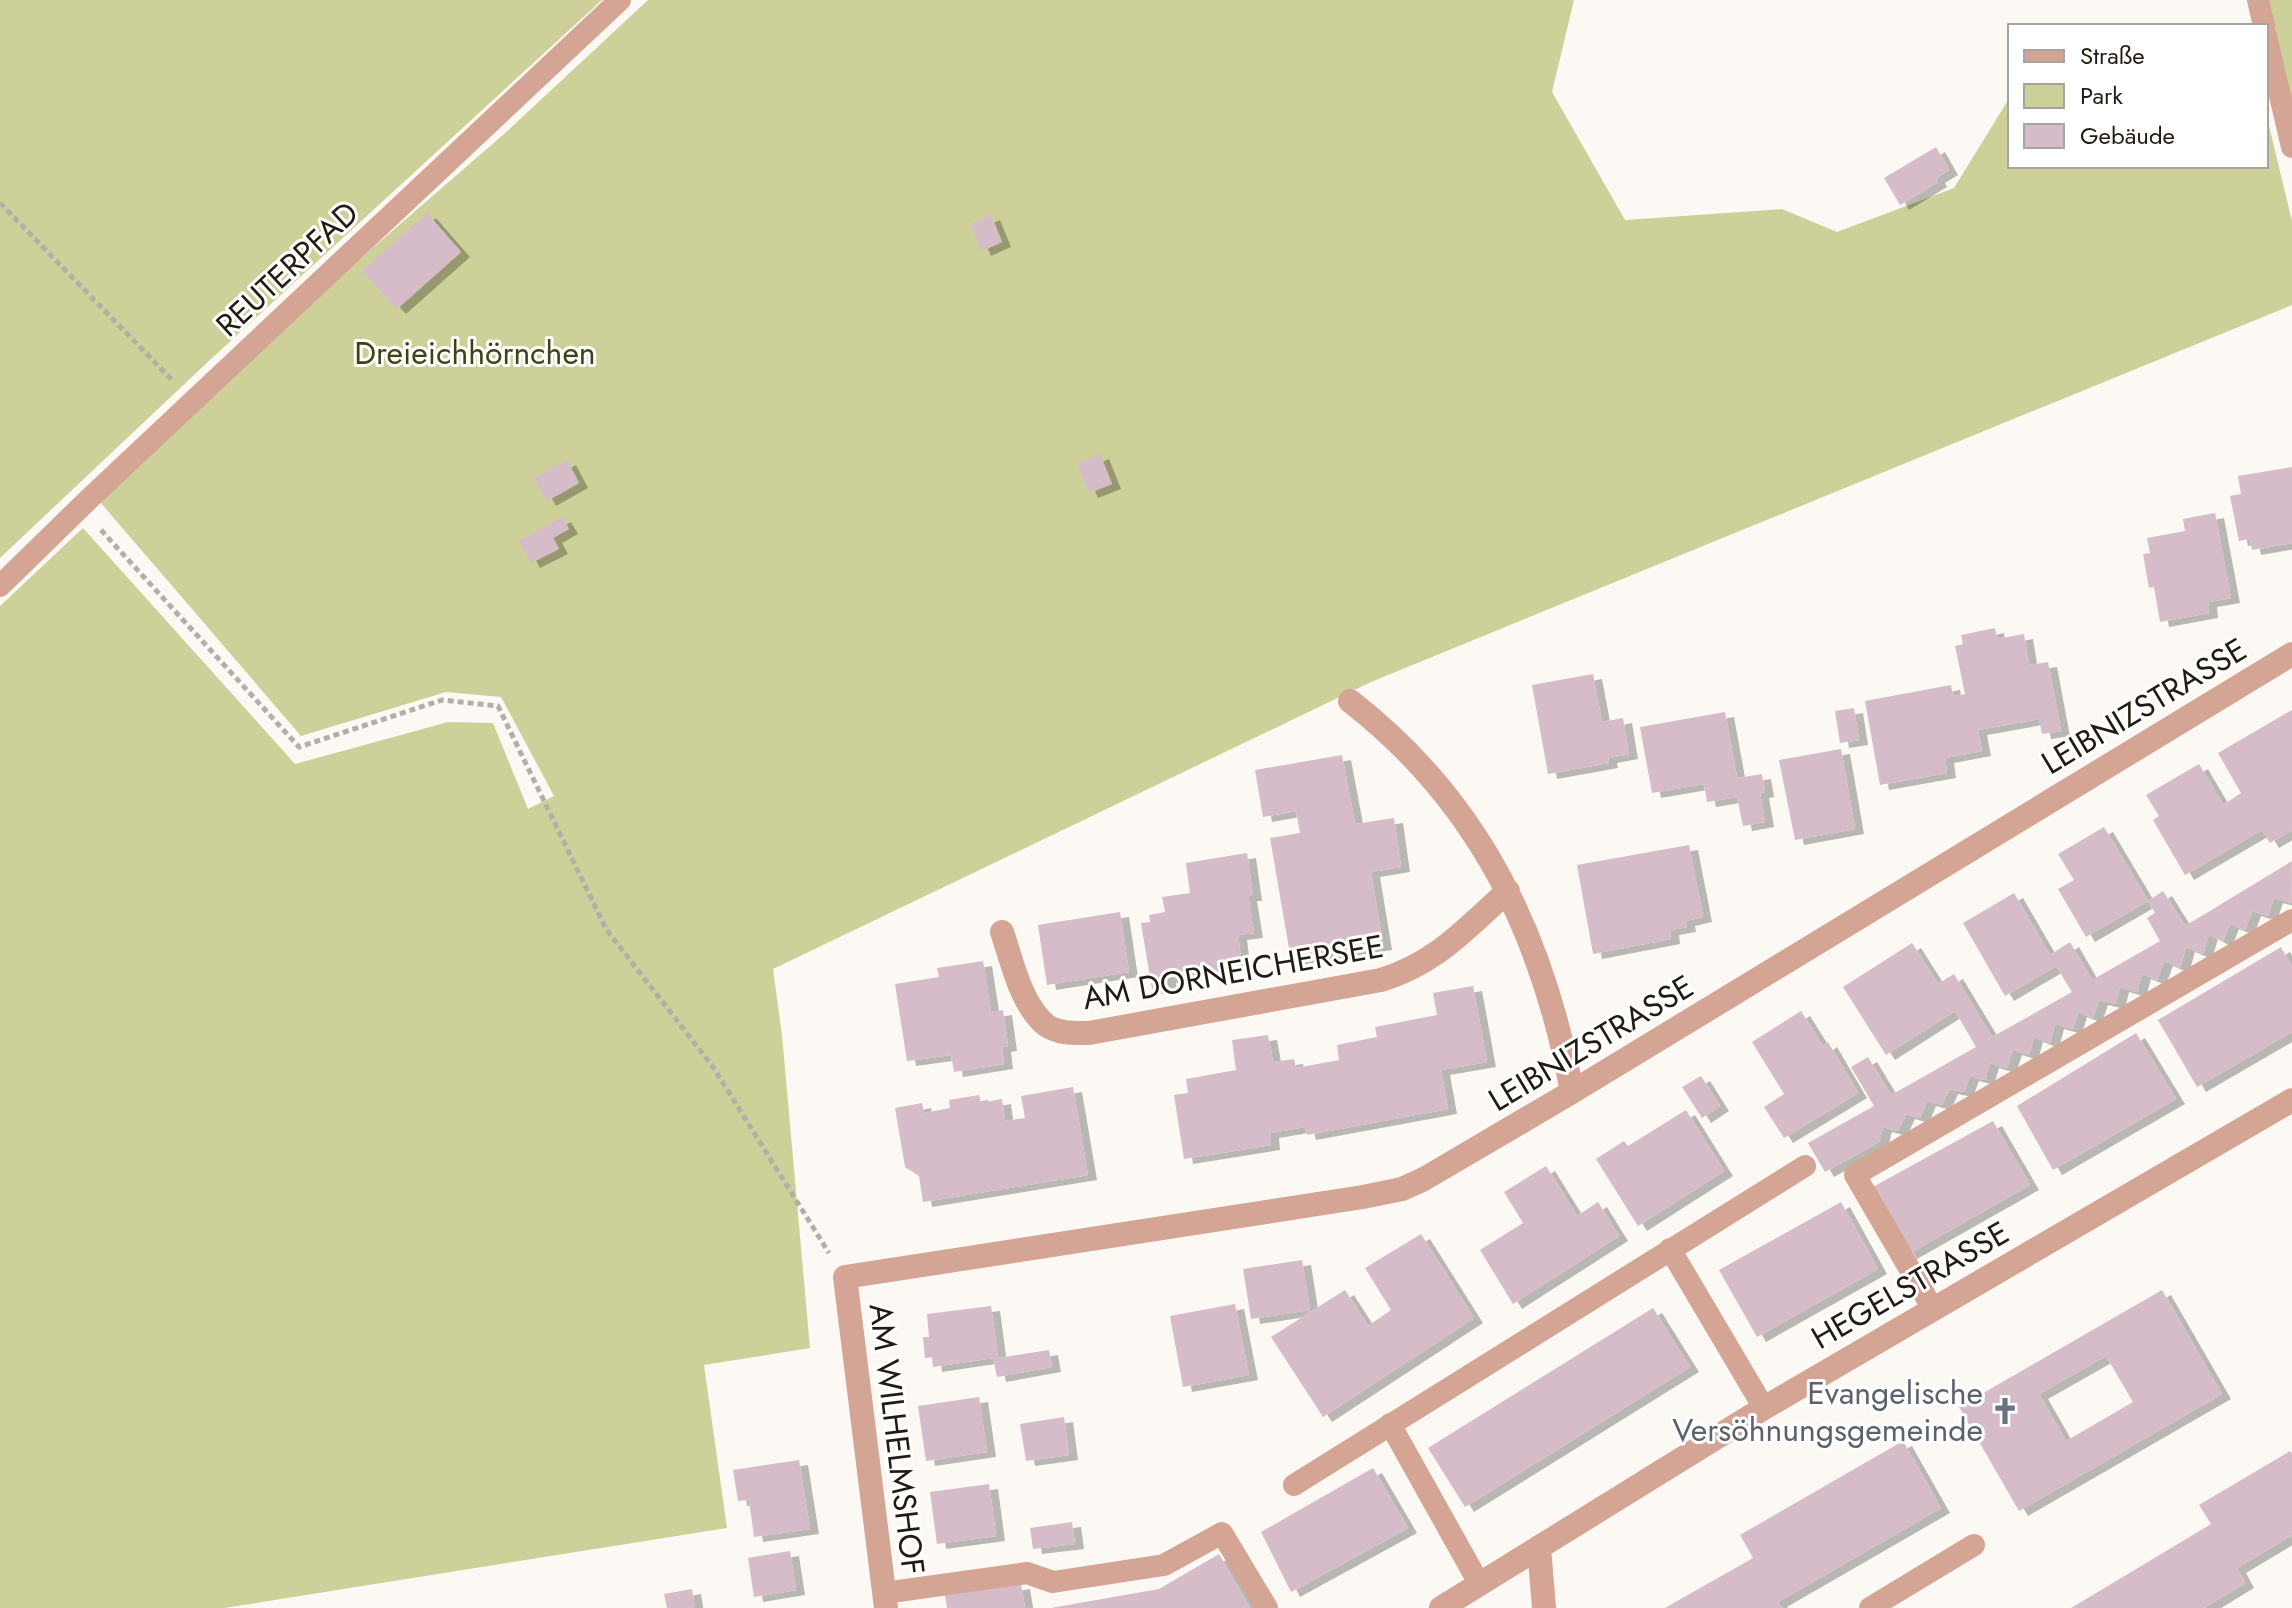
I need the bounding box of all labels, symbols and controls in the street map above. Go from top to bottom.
legend [2008,24,2268,168]
text: Straße [2080,38,2145,73]
text: Park [2080,78,2123,113]
text: Gebäude [2080,118,2175,153]
street label: REUTERPFAD [205,191,369,347]
park label: Dreieichhörnchen [354,330,596,376]
street label: LEIBNIZSTRASSE [2033,627,2255,785]
street label: AM DORNEICHERSEE [1079,923,1387,1021]
street label: LEIBNIZSTRASSE [1480,964,1702,1122]
street label: HEGELSTRASSE [1803,1210,2017,1360]
street label: AM WILHELMSHOF [858,1301,936,1577]
place label: Evangelische Versöhnungsgemeinde [1672,1370,1983,1453]
church icon: Evangelische Versöhnungsgemeinde [1990,1396,2020,1426]

